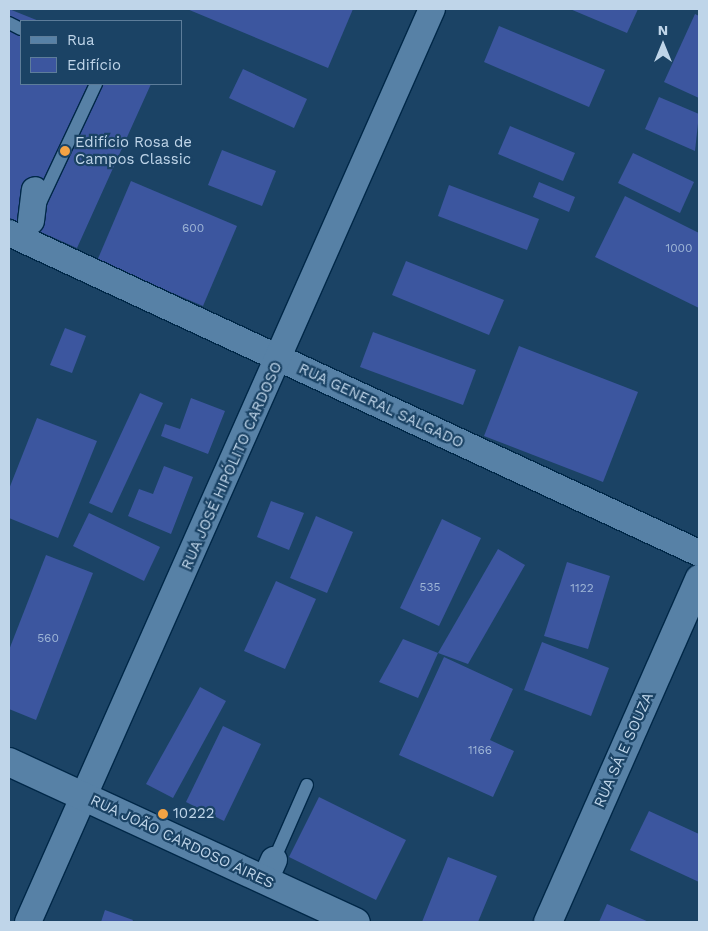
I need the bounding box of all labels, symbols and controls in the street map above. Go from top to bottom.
legend [20,20,182,85]
north arrow [638,20,688,70]
text: N [658,22,668,38]
text: Rua [67,31,95,49]
text: Edifício [67,56,121,74]
place label: Edifício Rosa de Campos Classic [75,133,192,168]
marker: Edifício Rosa de Campos Classic [59,145,71,157]
house number: 600 [182,222,204,236]
house number: 1000 [665,242,693,256]
street label: RUA JOSÉ HIPÓLITO CARDOSO [178,359,286,573]
street label: RUA GENERAL SALGADO [295,360,467,452]
house number: 535 [420,581,440,595]
house number: 1122 [570,582,594,596]
house number: 560 [37,632,59,646]
street label: RUA SÁ E SOUZA [590,689,658,811]
house number: 1166 [468,744,492,758]
street label: RUA JOÃO CARDOSO AIRES [87,791,277,893]
place label: 10222 [173,805,214,823]
marker: 10222 [157,808,169,820]

